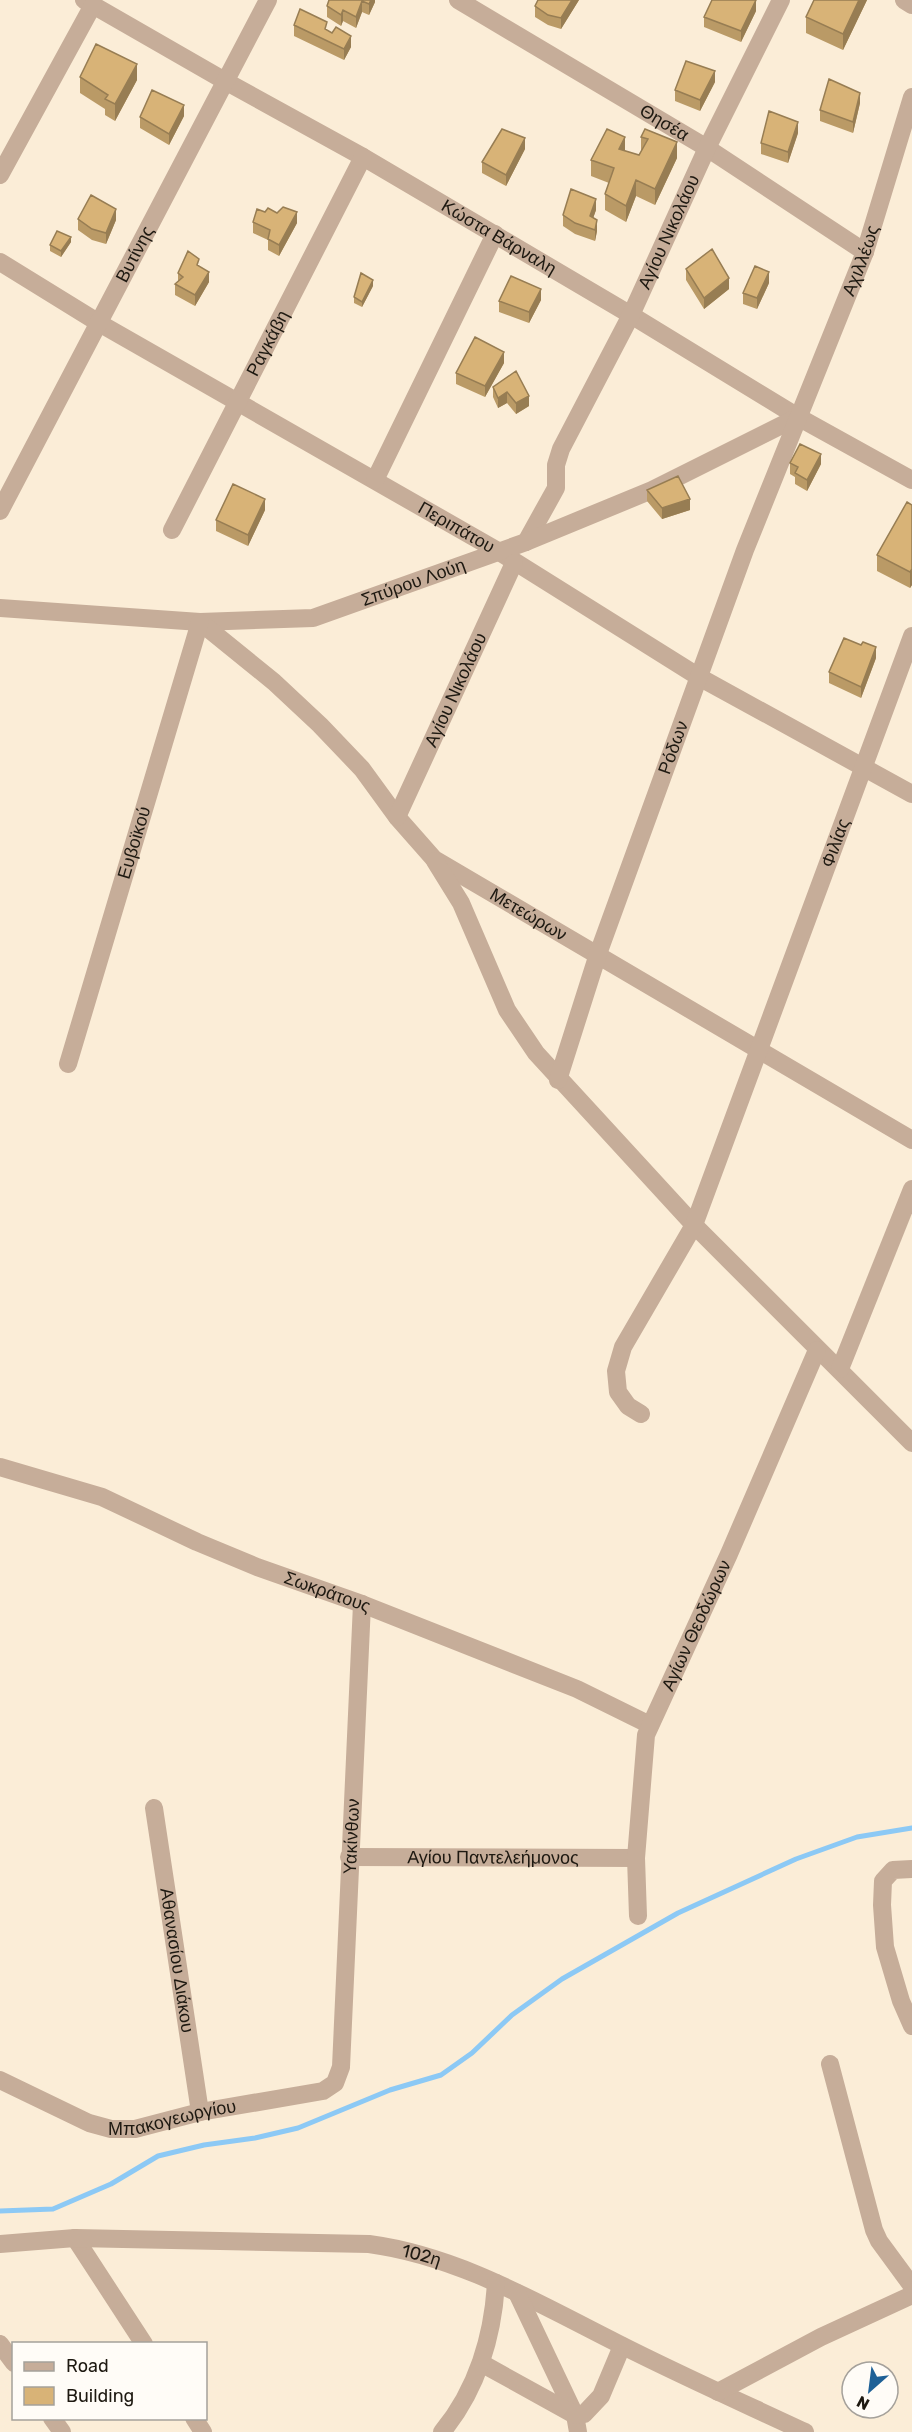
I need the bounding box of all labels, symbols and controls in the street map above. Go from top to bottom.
street label: Θησέα [636,99,693,146]
street label: Αγίου Νικολάου [633,171,704,293]
street label: Κώστα Βάρναλη [438,195,560,280]
street label: Βυτίνης [111,222,159,286]
street label: Αχιλλέως [837,222,884,299]
street label: Ραγκάβη [242,306,294,380]
street label: Περιπάτου [414,497,499,558]
street label: Σπύρου Λούη [358,554,468,611]
street label: Αγίου Νικολάου [420,629,491,750]
street label: Ρόδων [653,718,693,777]
street label: Ευβοϊκού [113,804,155,882]
street label: Φιλίας [816,815,855,871]
street label: Μετεώρων [486,883,571,946]
street label: Αγίων Θεοδώρων [657,1556,736,1694]
street label: Σωκράτους [281,1566,374,1617]
street label: Υακίνθων [339,1798,364,1875]
street label: Αγίου Παντελεήμονος [407,1846,579,1869]
street label: Αθανασίου Διάκου [155,1886,199,2034]
street label: Μπακογεωργίου [108,2095,238,2140]
street label: 102η [400,2239,444,2271]
legend [12,2342,207,2420]
text: Road [66,2355,109,2377]
north arrow [840,2360,900,2420]
text: Building [66,2385,134,2407]
text: N [854,2392,873,2414]

